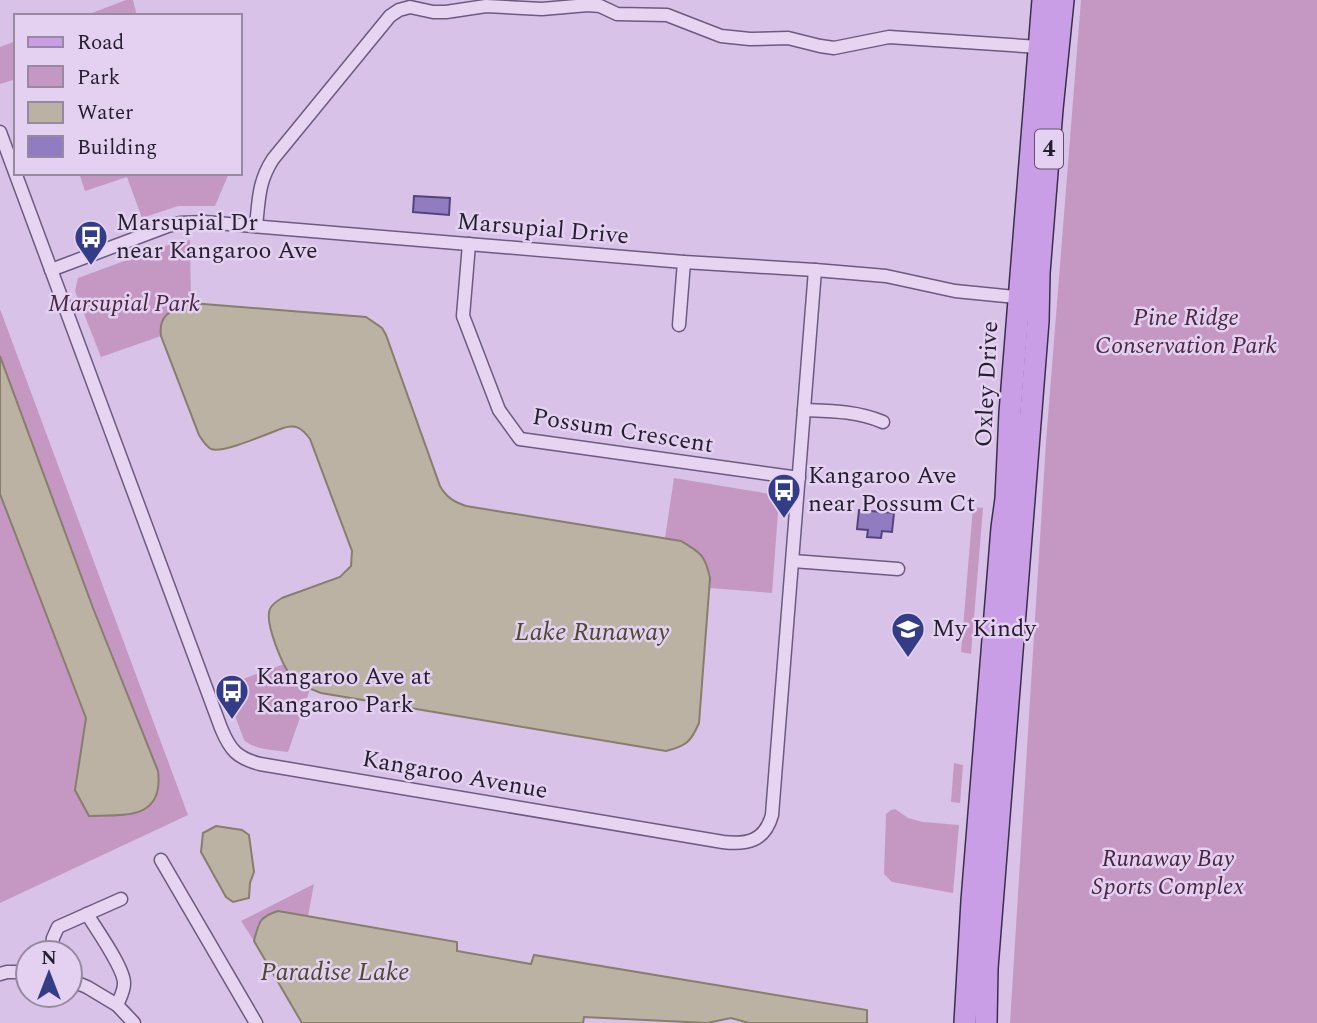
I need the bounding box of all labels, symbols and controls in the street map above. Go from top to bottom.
legend [14,14,242,175]
text: Road [77,27,124,59]
text: Park [77,62,121,94]
text: Water [77,97,133,129]
road number: 4 [1035,130,1063,168]
text: Building [77,132,157,164]
street label: Marsupial Drive [455,204,631,254]
place label: Marsupial Dr near Kangaroo Ave [116,205,318,269]
bus stop icon: Marsupial Dr near Kangaroo Ave [72,218,110,267]
park label: Marsupial Park [48,286,200,322]
park label: Pine Ridge Conservation Park [1095,300,1277,364]
street label: Oxley Drive [966,320,1008,448]
street label: Possum Crescent [530,399,716,463]
place label: Kangaroo Ave near Possum Ct [808,458,975,522]
bus stop icon: Kangaroo Ave near Possum Ct [765,471,803,520]
school or university icon: My Kindy [889,610,927,659]
place label: My Kindy [932,611,1037,647]
water label: Lake Runaway [515,612,670,652]
place label: Kangaroo Ave at Kangaroo Park [256,659,431,723]
bus stop icon: Kangaroo Ave at Kangaroo Park [213,672,251,721]
street label: Kangaroo Avenue [359,741,551,809]
park label: Runaway Bay Sports Complex [1092,841,1244,905]
north arrow [14,939,84,1009]
text: N [41,944,57,973]
water label: Paradise Lake [260,952,410,992]

